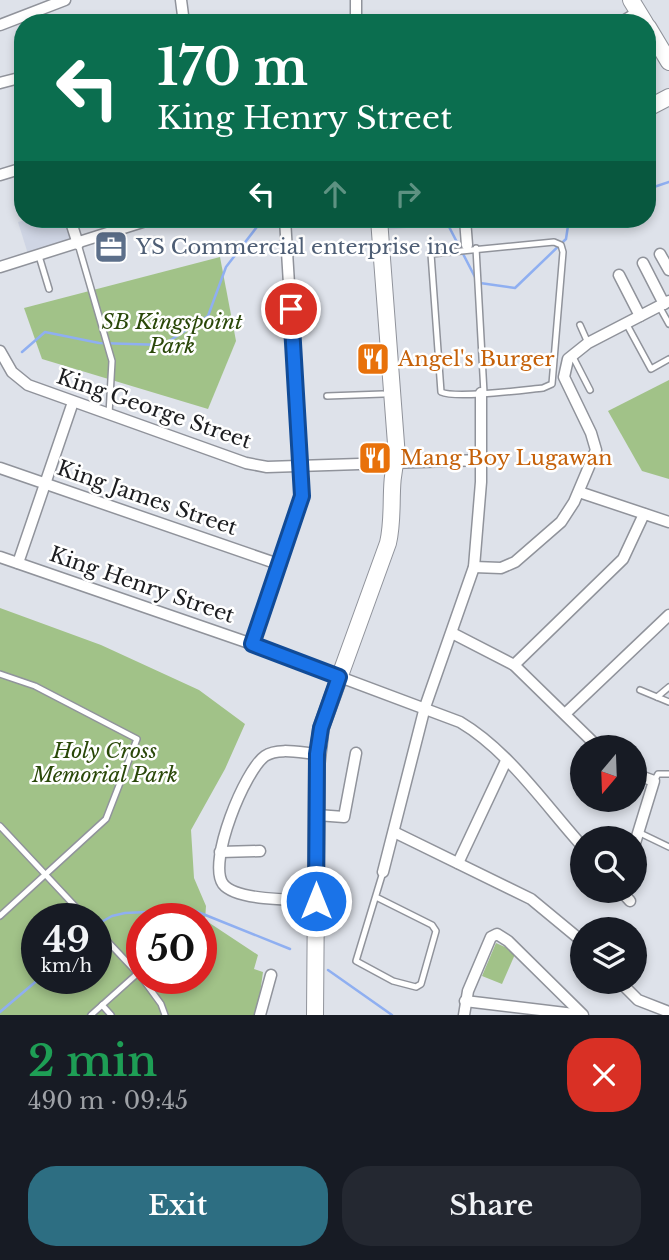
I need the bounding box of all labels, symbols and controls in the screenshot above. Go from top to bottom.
text: 170 m [157,37,308,98]
icon: left [42,42,133,133]
text: King Henry Street [157,98,452,138]
icon: left [243,175,281,213]
icon: ahead [316,175,354,213]
icon: right [389,175,427,213]
office icon: YS Commercial enterprise inc [92,228,130,266]
place label: YS Commercial enterprise inc [135,234,460,260]
pin [261,279,321,339]
icon: arrive [272,290,310,328]
park label: SB Kingspoint Park [101,309,243,359]
restaurant icon: Angel's Burger [354,340,392,378]
place label: Angel's Burger [397,346,554,372]
street label: King George Street [53,363,255,455]
restaurant icon: Mang Boy Lugawan [356,439,394,477]
place label: Mang Boy Lugawan [400,445,613,471]
street label: King James Street [53,455,241,541]
street label: King Henry Street [46,541,238,629]
north arrow [570,735,648,812]
map controls [570,735,647,994]
park label: Holy Cross Memorial Park [31,738,178,788]
button: search [570,826,647,903]
position arrow [279,864,353,938]
speed limit sign: 50 [126,903,217,994]
button: layers [570,917,647,994]
text: 49 [43,918,90,961]
text: km/h [41,955,92,977]
text: 2 min [28,1035,157,1087]
button: close [567,1038,641,1112]
text: 490 m · 09:45 [28,1087,188,1115]
button: Exit [28,1166,328,1246]
button: Share [342,1166,641,1246]

